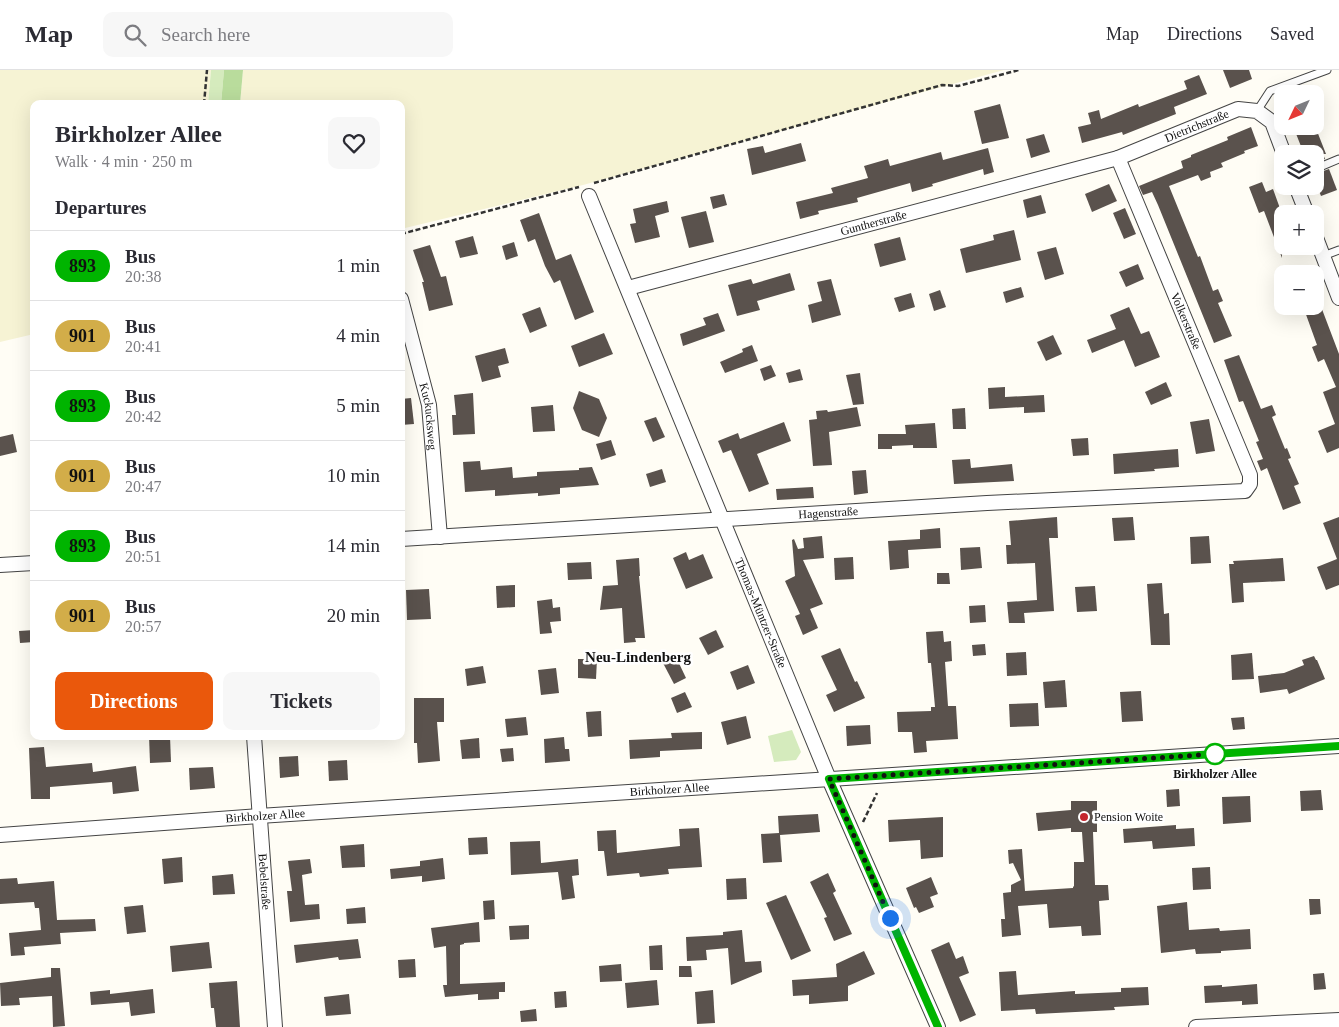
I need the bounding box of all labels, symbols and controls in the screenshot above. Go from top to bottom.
search box [103,12,453,57]
text: Map [25,21,73,47]
icon: search [121,21,149,49]
text: Search here [161,24,250,45]
text: Map [1106,24,1139,44]
text: Directions [1167,24,1242,44]
text: Saved [1270,24,1314,44]
north arrow [1274,85,1324,135]
map controls [1274,85,1324,315]
street label: Dietrichstraße [1163,107,1231,145]
button: heart [328,117,380,169]
text: Birkholzer Allee [55,121,222,147]
button: layers [1274,145,1324,195]
text: Walk · 4 min · 250 m [55,153,192,170]
text: Departures [55,197,146,218]
button: + [1274,205,1324,255]
street label: Guntherstraße [839,207,908,238]
text: Bus [125,246,156,267]
text: 1 min [336,255,380,276]
text: 893 [69,256,96,276]
button: − [1274,265,1324,315]
text: 20:38 [125,268,161,285]
street label: Volkerstraße [1168,290,1204,352]
text: Bus [125,316,156,337]
text: 4 min [336,325,380,346]
text: 901 [69,326,96,346]
text: 20:41 [125,338,161,355]
street label: Kuckucksweg [416,381,440,451]
text: Bus [125,386,156,407]
text: 5 min [336,395,380,416]
text: 893 [69,396,96,416]
text: 20:42 [125,408,161,425]
text: Bus [125,456,156,477]
text: 10 min [327,465,380,486]
text: 901 [69,466,96,486]
text: 20:47 [125,478,161,495]
street label: Hagenstraße [798,504,859,522]
text: Bus [125,526,156,547]
text: 14 min [327,535,380,556]
text: 893 [69,536,96,556]
text: 20:51 [125,548,161,565]
street label: Thomas-Müntzer-Straße [732,556,790,670]
text: Bus [125,596,156,617]
text: 20 min [327,605,380,626]
text: 901 [69,606,96,626]
text: 20:57 [125,618,161,635]
district label: Neu-Lindenberg [585,649,691,665]
button: Directions [55,672,213,730]
button: Tickets [223,672,380,730]
marker: Birkholzer Allee [1204,743,1226,765]
place label: Birkholzer Allee [1173,767,1257,781]
street label: Birkholzer Allee [629,780,710,799]
street label: Birkholzer Allee [225,806,306,825]
place label: Pension Woite [1094,810,1163,824]
marker: Pension Woite [1078,811,1090,823]
street label: Bebelstraße [255,853,274,910]
your location [878,906,903,931]

